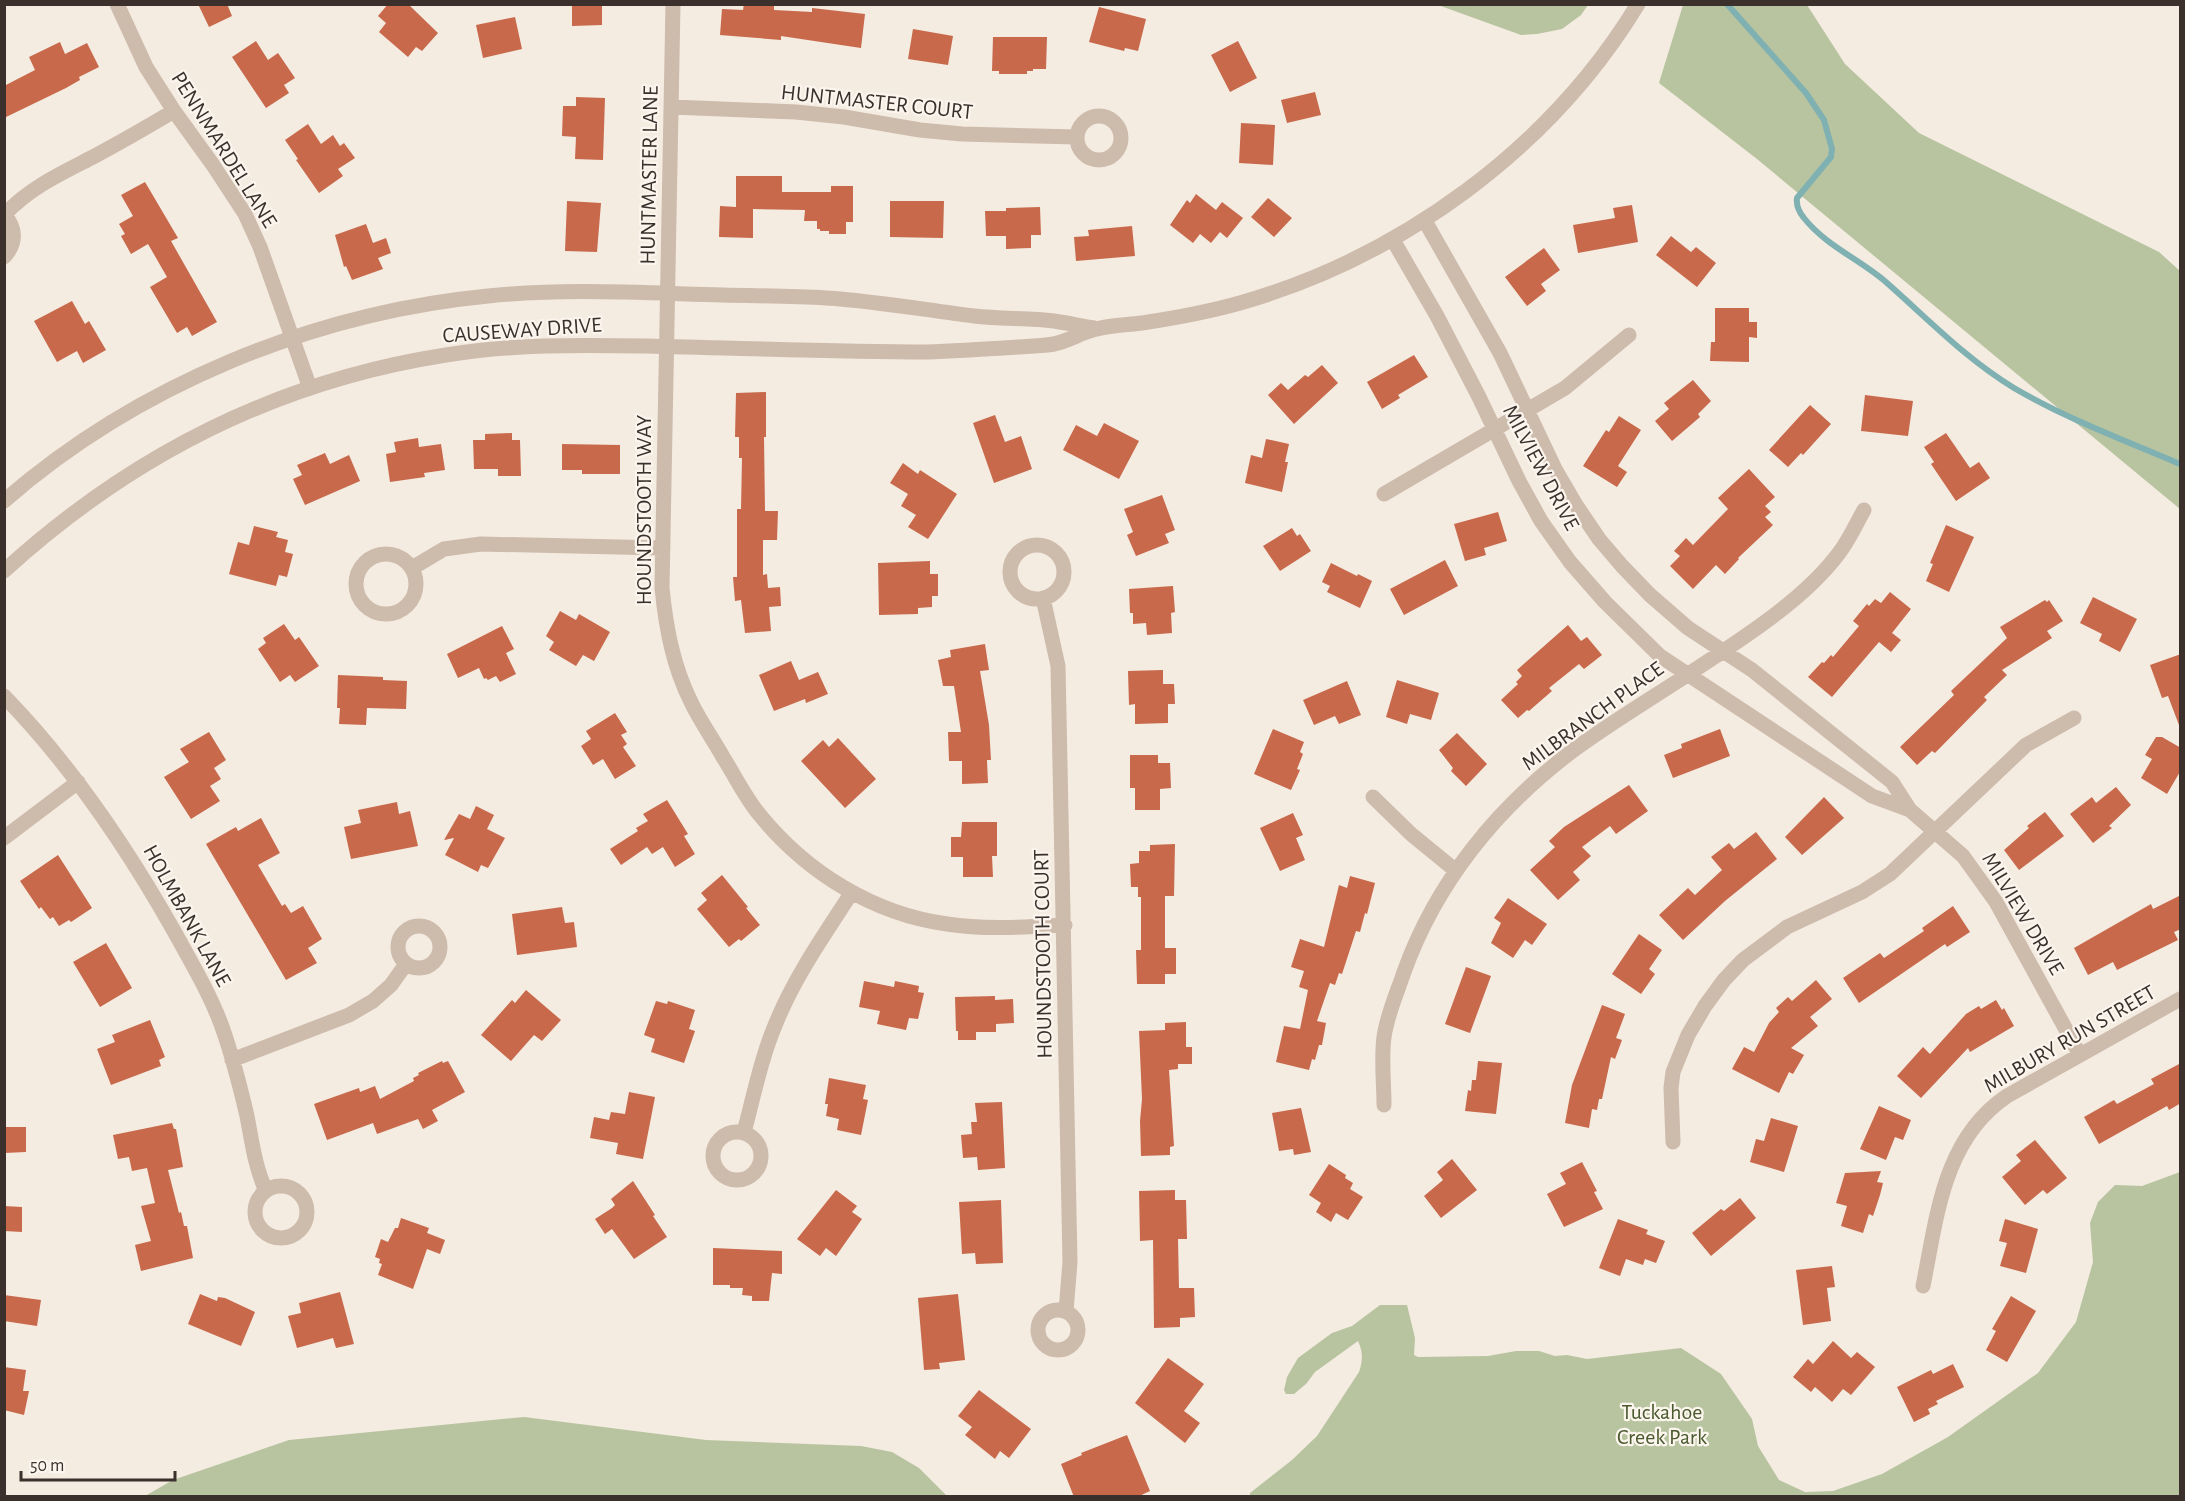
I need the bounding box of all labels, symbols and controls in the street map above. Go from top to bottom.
street label: PENNMARDEL LANE [167,68,281,232]
street label: HUNTMASTER COURT [780,81,974,123]
street label: HUNTMASTER LANE [636,85,662,265]
street label: CAUSEWAY DRIVE [442,313,603,347]
street label: MILVIEW DRIVE [1499,401,1584,534]
street label: HOUNDSTOOTH WAY [633,414,655,605]
street label: MILBRANCH PLACE [1518,657,1668,774]
street label: HOLMBANK LANE [139,841,235,990]
street label: HOUNDSTOOTH COURT [1030,849,1056,1059]
street label: MILVIEW DRIVE [1978,849,2068,979]
street label: MILBURY RUN STREET [1980,981,2159,1097]
park label: Tuckahoe Creek Park [1617,1401,1707,1448]
scale bar [21,1444,176,1482]
text: 50 m [30,1457,64,1475]

